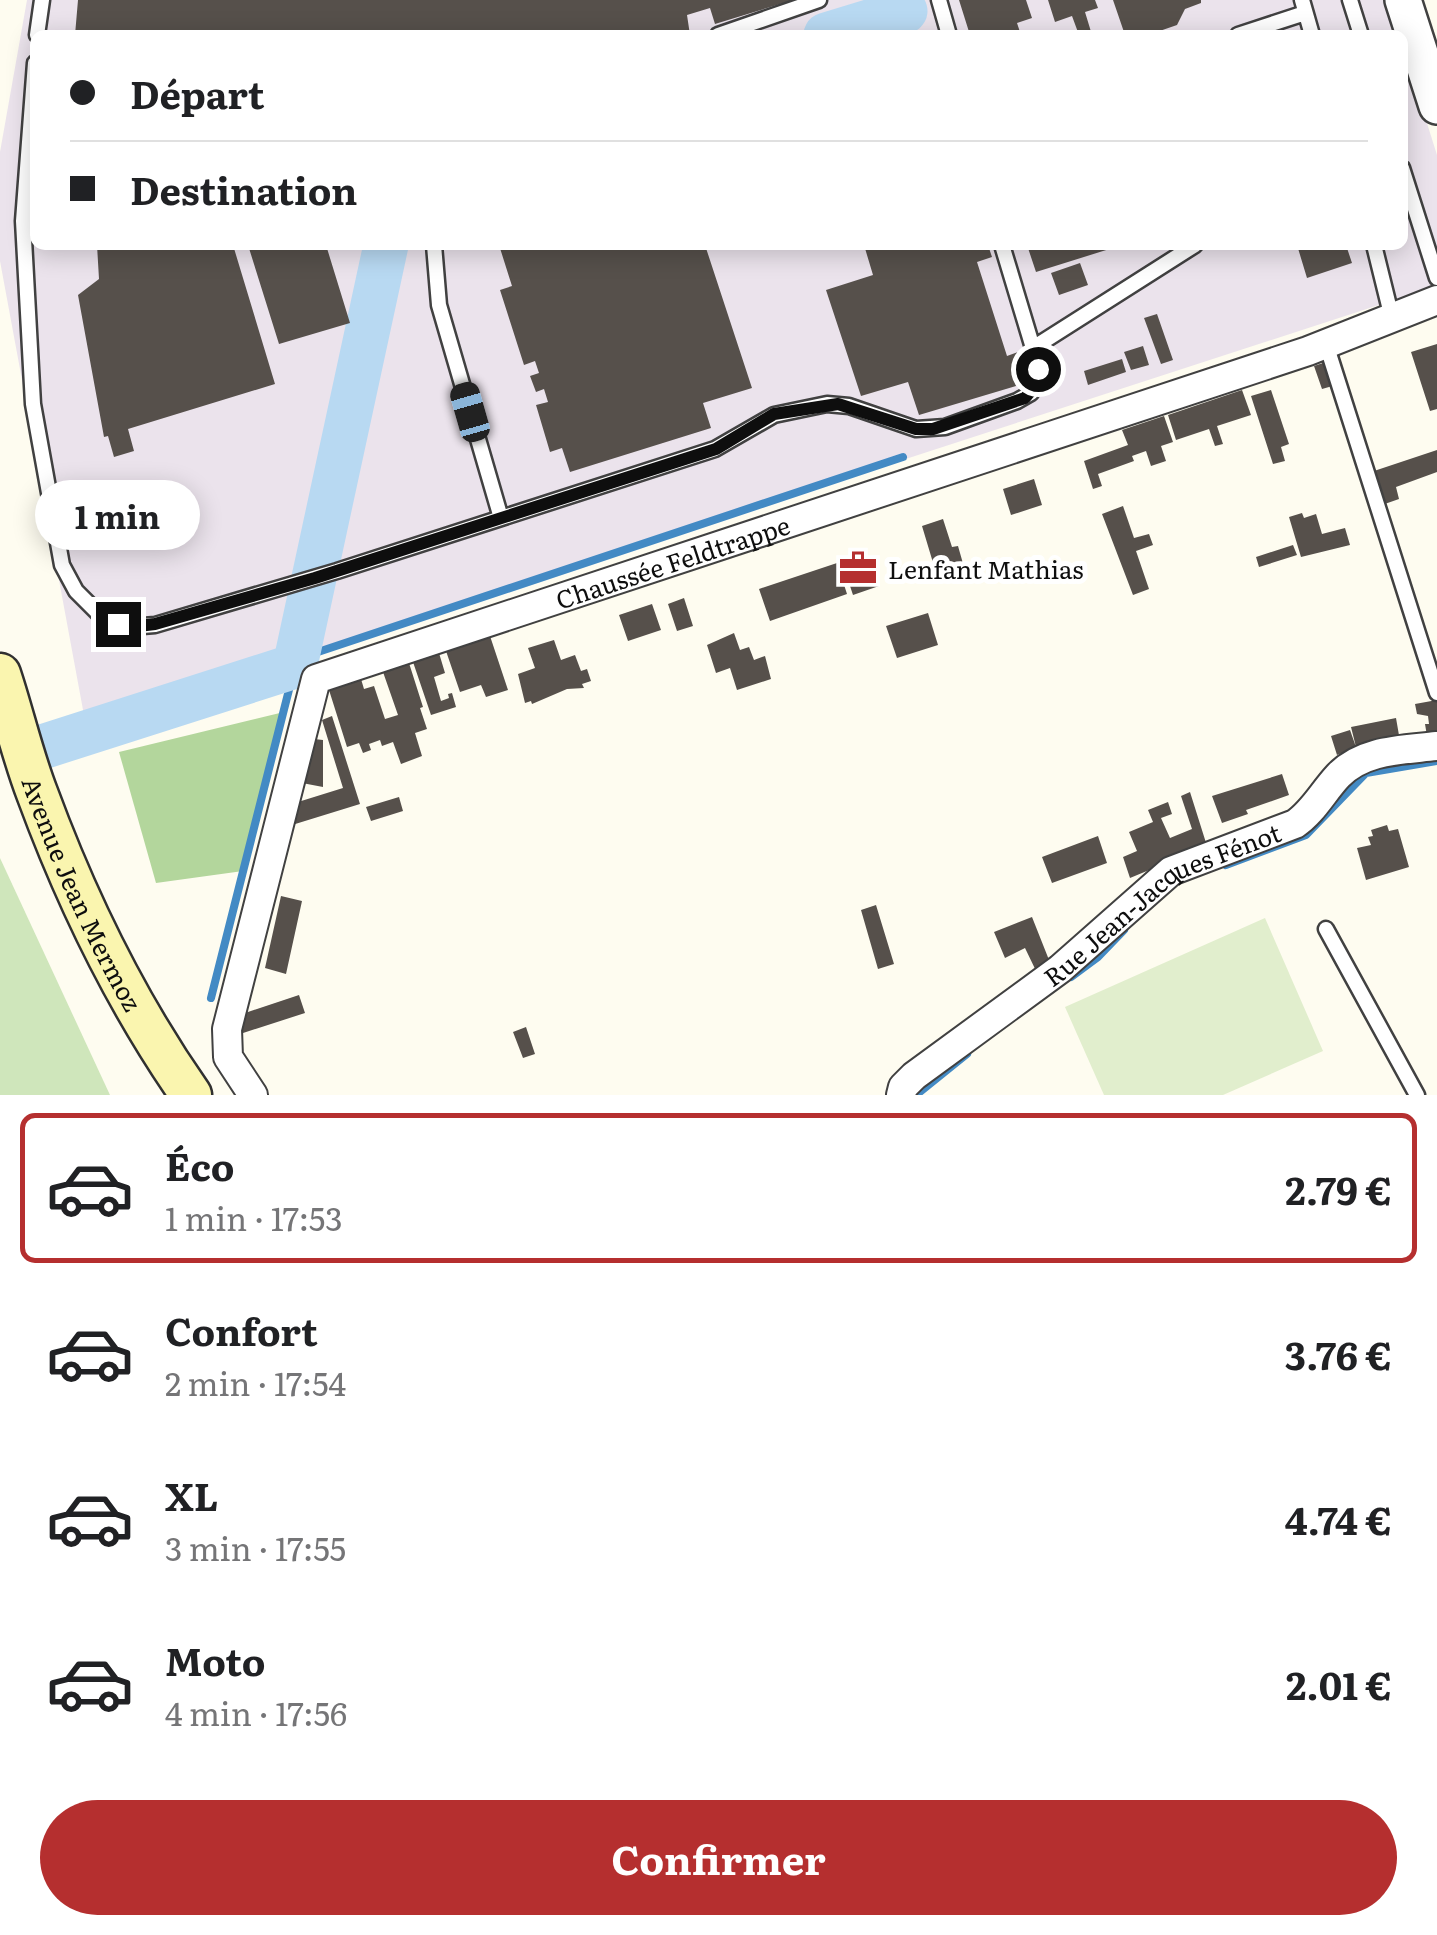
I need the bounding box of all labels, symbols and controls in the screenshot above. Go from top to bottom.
text: Départ [130,64,265,121]
text: Destination [130,160,357,217]
route start [1016,347,1061,392]
car [447,379,493,445]
callout: 1 min [36,479,200,549]
text: 1 min [75,491,160,539]
street label: Chaussée Feldtrappe [550,505,794,617]
office icon: Lenfant Mathias [837,547,879,589]
place label: Lenfant Mathias [888,550,1084,587]
route end [96,602,141,647]
street label: Avenue Jean Mermoz [14,771,152,1017]
street label: Rue Jean-Jacques Fénot [1035,813,1286,994]
text: Éco [165,1136,235,1193]
icon: car [45,1143,135,1233]
text: 2.79 € [1285,1160,1392,1217]
text: 1 min · 17:53 [165,1193,343,1241]
text: Confort [165,1301,318,1358]
icon: car [45,1308,135,1398]
text: 3.76 € [1285,1325,1392,1382]
text: 2 min · 17:54 [165,1358,346,1406]
text: XL [165,1466,218,1523]
icon: car [45,1473,135,1563]
text: 4.74 € [1285,1490,1392,1547]
text: 3 min · 17:55 [165,1523,346,1571]
text: Moto [165,1631,265,1688]
icon: car [45,1638,135,1728]
text: 2.01 € [1286,1655,1392,1712]
text: 4 min · 17:56 [165,1688,347,1736]
button: Confirmer [40,1800,1397,1915]

